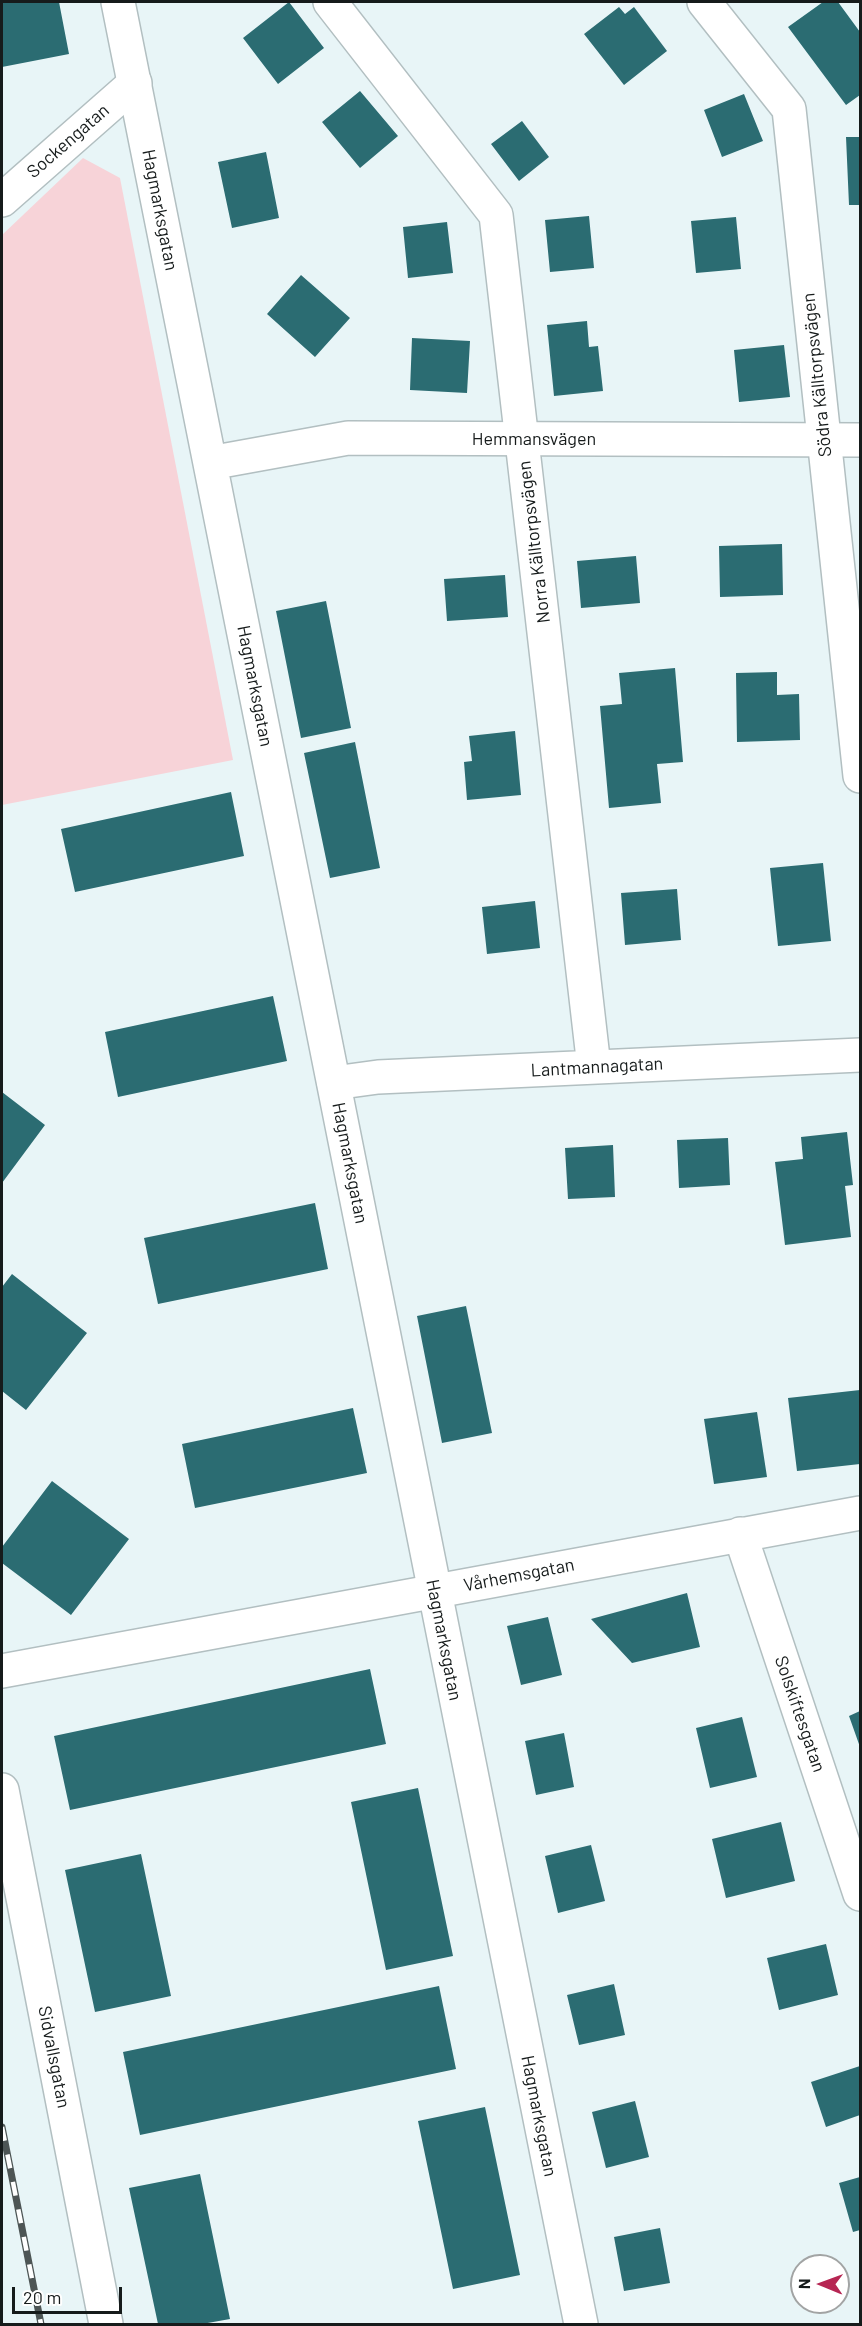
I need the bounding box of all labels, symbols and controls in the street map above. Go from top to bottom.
street label: Sockengatan [22,99,114,183]
street label: Hagmarksgatan [138,148,182,272]
street label: Södra Källtorpsvägen [798,292,836,458]
street label: Hemmansvägen [472,428,596,450]
street label: Norra Källtorpsvägen [513,460,555,624]
street label: Hagmarksgatan [233,624,277,748]
street label: Lantmannagatan [530,1053,664,1081]
street label: Hagmarksgatan [328,1101,372,1225]
street label: Vårhemsgatan [462,1554,576,1596]
street label: Hagmarksgatan [422,1578,466,1702]
street label: Solskiftesgatan [770,1653,830,1775]
street label: Sidvallsgatan [34,2004,74,2110]
street label: Hagmarksgatan [517,2054,561,2178]
north arrow [790,2254,850,2314]
scale bar [15,2275,124,2313]
text: N [794,2278,813,2289]
text: 20 m [23,2286,61,2308]

